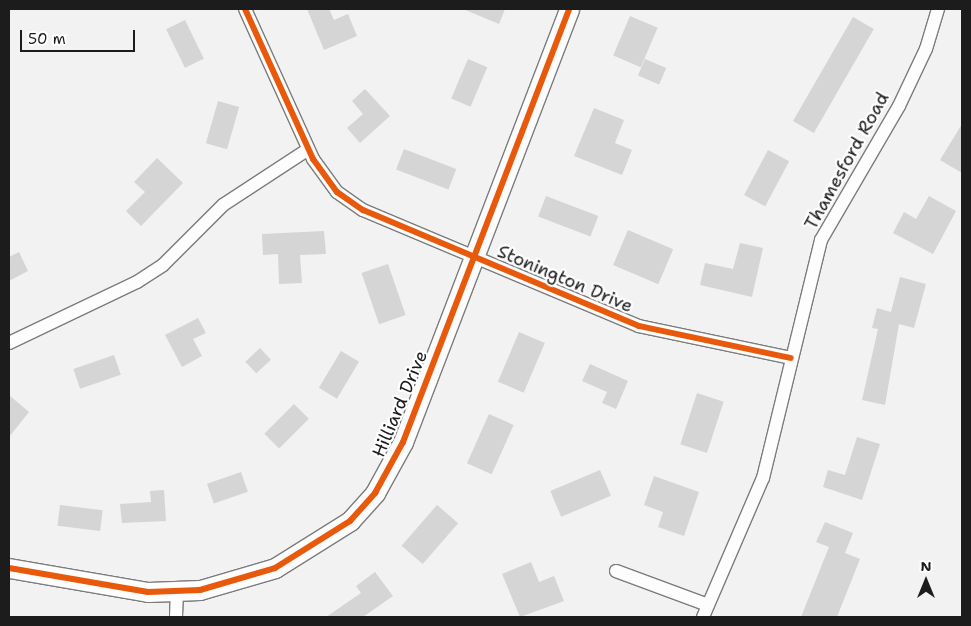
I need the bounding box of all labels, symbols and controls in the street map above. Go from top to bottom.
scale bar [22,20,138,52]
text: 50 m [28,29,66,49]
street label: Thamesford Road [800,89,894,233]
street label: Stonington Drive [494,241,636,317]
street label: Hilliard Drive [368,347,432,461]
north arrow [901,556,951,606]
text: N [920,557,932,575]

